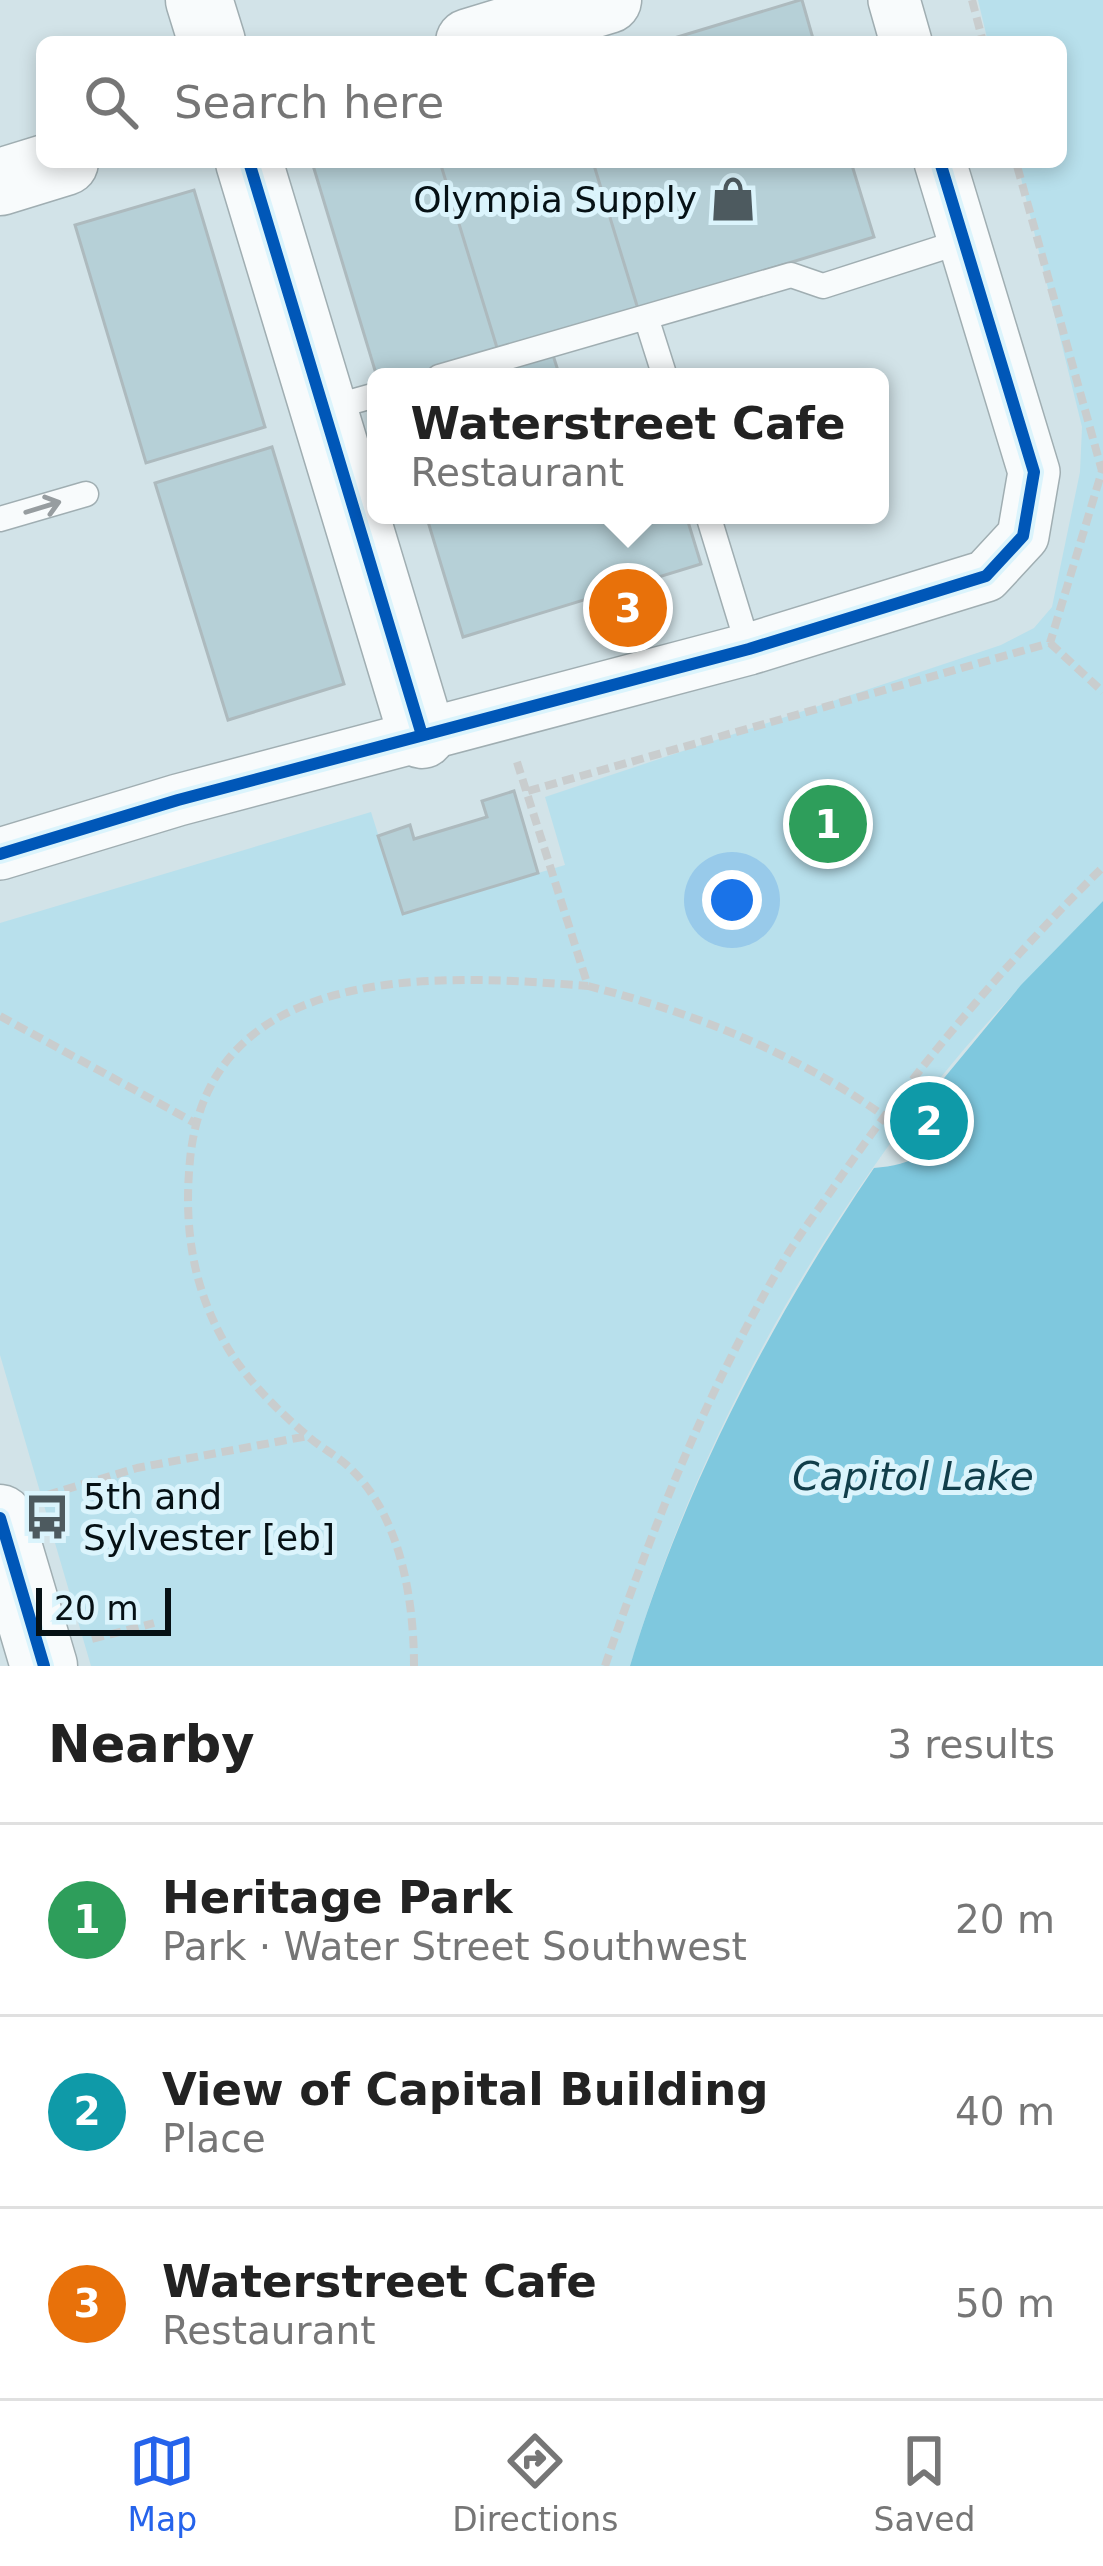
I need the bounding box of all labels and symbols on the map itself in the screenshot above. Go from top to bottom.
shop icon: Olympia Supply [708,174,758,224]
place label: Olympia Supply [413,179,697,220]
one-way arrow [23,494,61,516]
pin: 3 [589,563,667,653]
pin: 1 [789,779,867,869]
your location [702,870,762,930]
pin: 2 [890,1076,968,1166]
water label: Capitol Lake [792,1454,1034,1499]
place label: 5th and Sylvester [eb] [83,1476,335,1558]
bus stop icon: 5th and Sylvester [eb] [22,1492,72,1542]
scale bar [36,1582,171,1635]

